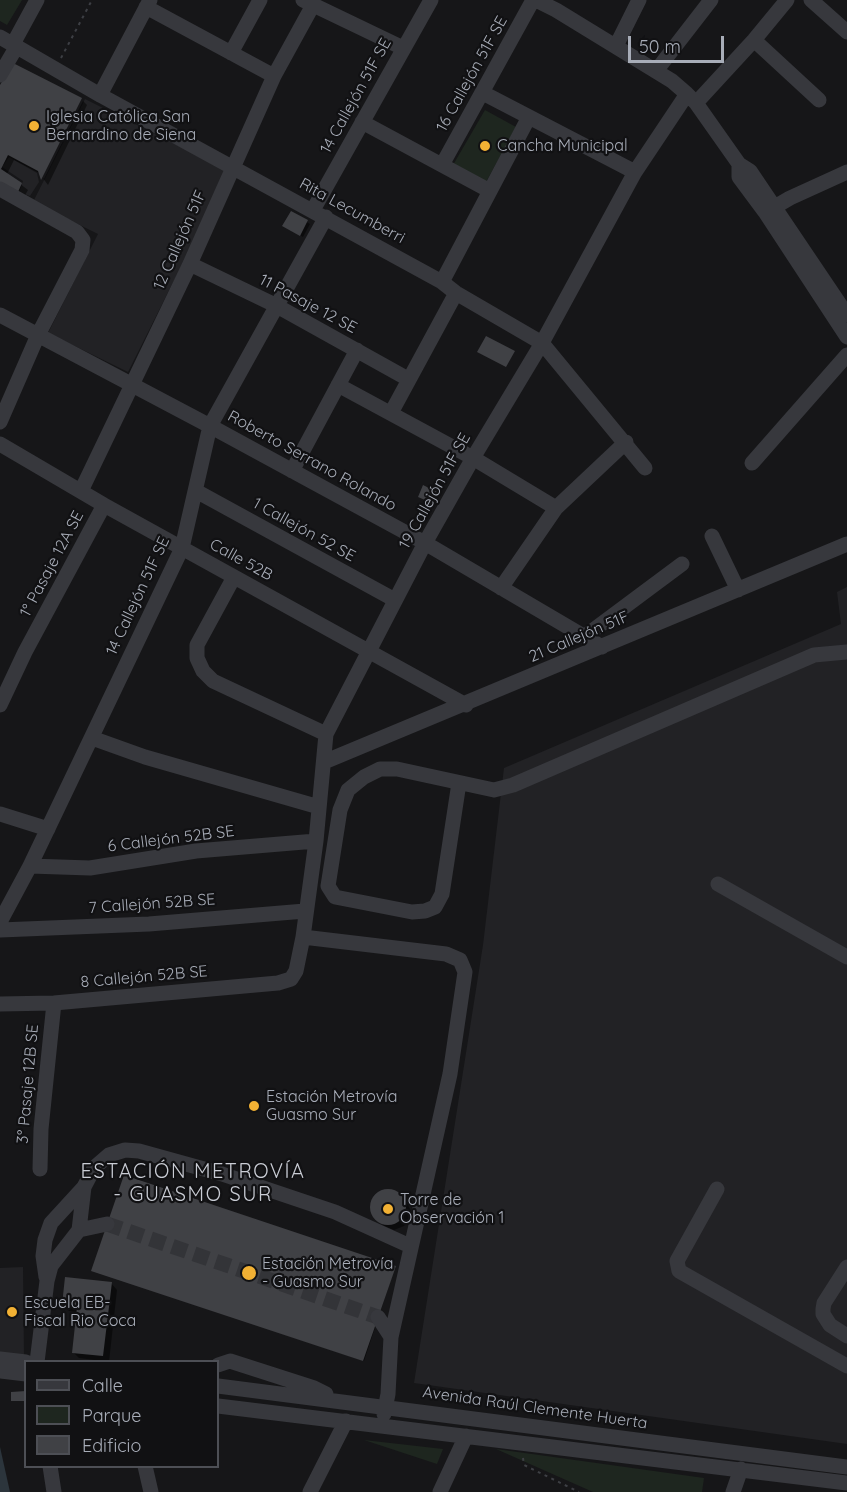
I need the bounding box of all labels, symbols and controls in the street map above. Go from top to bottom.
street label: 16 Callejón 51F SE [432,13,512,135]
scale bar [631,24,727,62]
street label: 14 Callejón 51F SE [316,35,396,157]
text: 50 m [639,35,681,58]
place label: Iglesia Católica San Bernardino de Siena [46,107,196,145]
marker: Iglesia Católica San Bernardino de Siena [27,119,41,133]
place label: Cancha Municipal [497,136,628,156]
marker: Cancha Municipal [478,139,492,153]
street label: Rita Lecumberri [296,174,408,248]
street label: 12 Callejón 51F [150,187,210,293]
street label: 11 Pasaje 12 SE [256,270,360,338]
street label: Roberto Serrano Rolando [224,407,400,515]
street label: 19 Callejón 51F SE [395,430,475,552]
street label: 1 Callejón 52 SE [249,494,359,566]
street label: 1° Pasaje 12A SE [16,508,88,620]
street label: 14 Callejón 51F SE [102,534,174,658]
street label: Calle 52B [206,535,276,585]
street label: 21 Callejón 51F [526,607,632,667]
street label: 6 Callejón 52B SE [107,822,235,856]
street label: 7 Callejón 52B SE [88,890,216,918]
street label: 8 Callejón 52B SE [80,962,208,992]
street label: 3° Pasaje 12B SE [13,1023,43,1145]
place label: Estación Metrovía Guasmo Sur [266,1087,397,1125]
marker: Estación Metrovía Guasmo Sur [247,1099,261,1113]
district label: ESTACIÓN METROVÍA - GUASMO SUR [81,1160,305,1207]
place label: Torre de Observación 1 [400,1190,504,1228]
marker: Torre de Observación 1 [381,1202,395,1216]
place label: Estación Metrovía - Guasmo Sur [262,1254,393,1292]
marker: Estación Metrovía - Guasmo Sur [240,1264,258,1282]
place label: Escuela EB- Fiscal Rio Coca [24,1293,136,1331]
marker: Escuela EB- Fiscal Rio Coca [5,1305,19,1319]
legend [24,1360,219,1468]
text: Calle [82,1374,123,1397]
street label: Avenida Raúl Clemente Huerta [421,1383,649,1433]
text: Parque [82,1404,141,1427]
text: Edificio [82,1434,141,1457]

